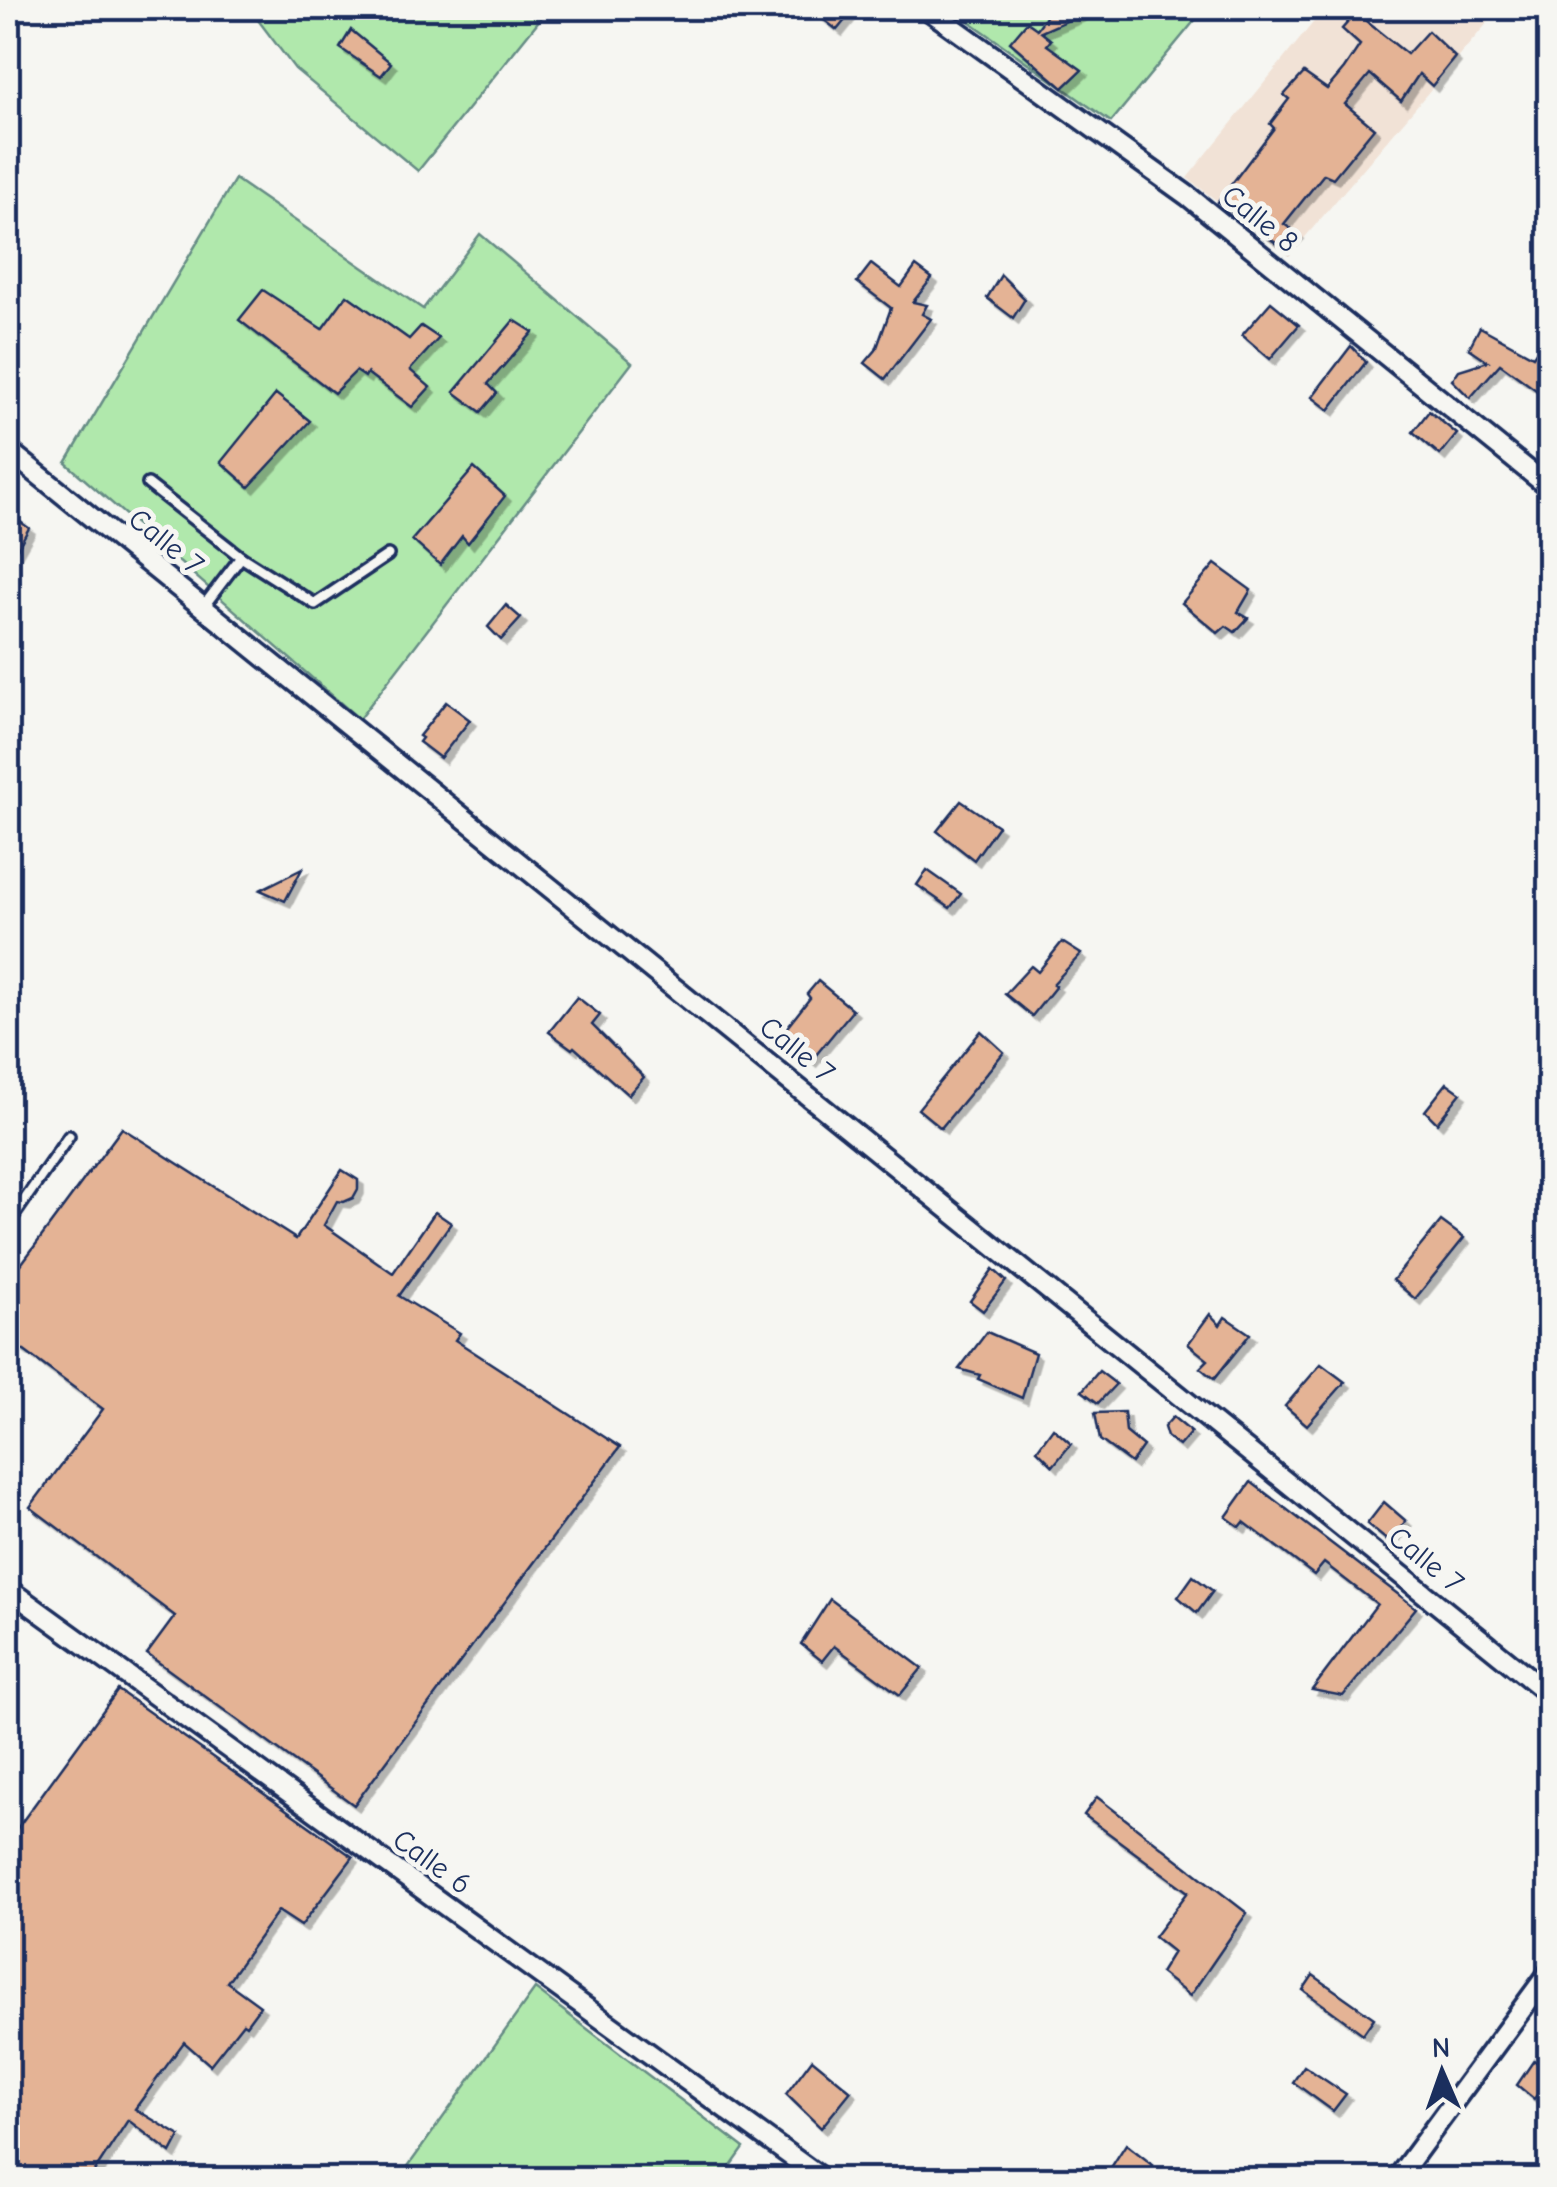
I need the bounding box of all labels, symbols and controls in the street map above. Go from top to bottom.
street label: Calle 8 [1215,178,1305,260]
street label: Calle 7 [121,501,211,583]
street label: Calle 7 [752,1009,842,1091]
street label: Calle 7 [1381,1519,1471,1601]
street label: Calle 6 [386,1822,478,1902]
north arrow [1392,2022,1492,2122]
text: N [1431,2032,1451,2064]

